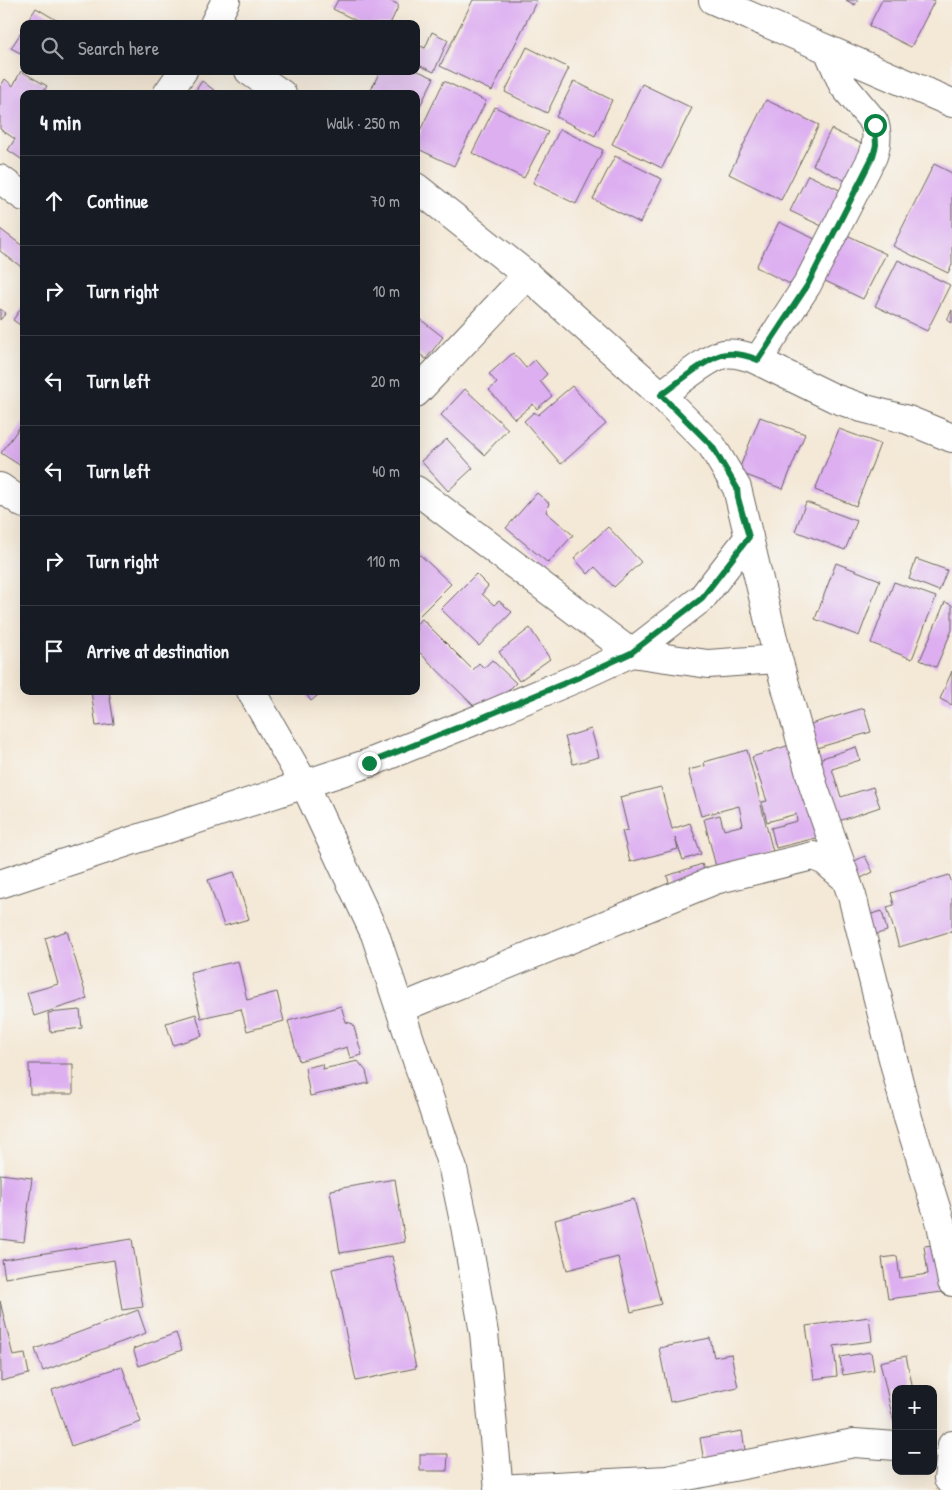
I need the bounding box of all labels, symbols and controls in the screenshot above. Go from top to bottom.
search box [20,20,420,75]
icon: search [38,34,66,62]
text: Search here [78,35,159,61]
text: 4 min [40,108,81,137]
text: Walk · 250 m [326,112,400,134]
route start [864,114,887,137]
icon: ahead [40,187,68,215]
text: Continue [87,188,148,214]
text: 70 m [370,190,400,212]
icon: right [40,277,68,305]
text: Turn right [87,278,158,304]
text: 10 m [372,280,400,302]
icon: left [40,367,68,395]
text: Turn left [87,368,150,394]
text: 20 m [371,370,400,392]
icon: left [40,457,68,485]
text: Turn left [87,458,150,484]
text: 40 m [372,460,400,482]
icon: right [40,547,68,575]
text: Turn right [87,548,158,574]
text: 110 m [367,550,400,572]
icon: arrive [40,637,68,665]
text: Arrive at destination [87,638,229,664]
route end [358,752,381,775]
map controls [892,1385,937,1475]
button: + [892,1385,937,1430]
button: − [892,1430,937,1475]

